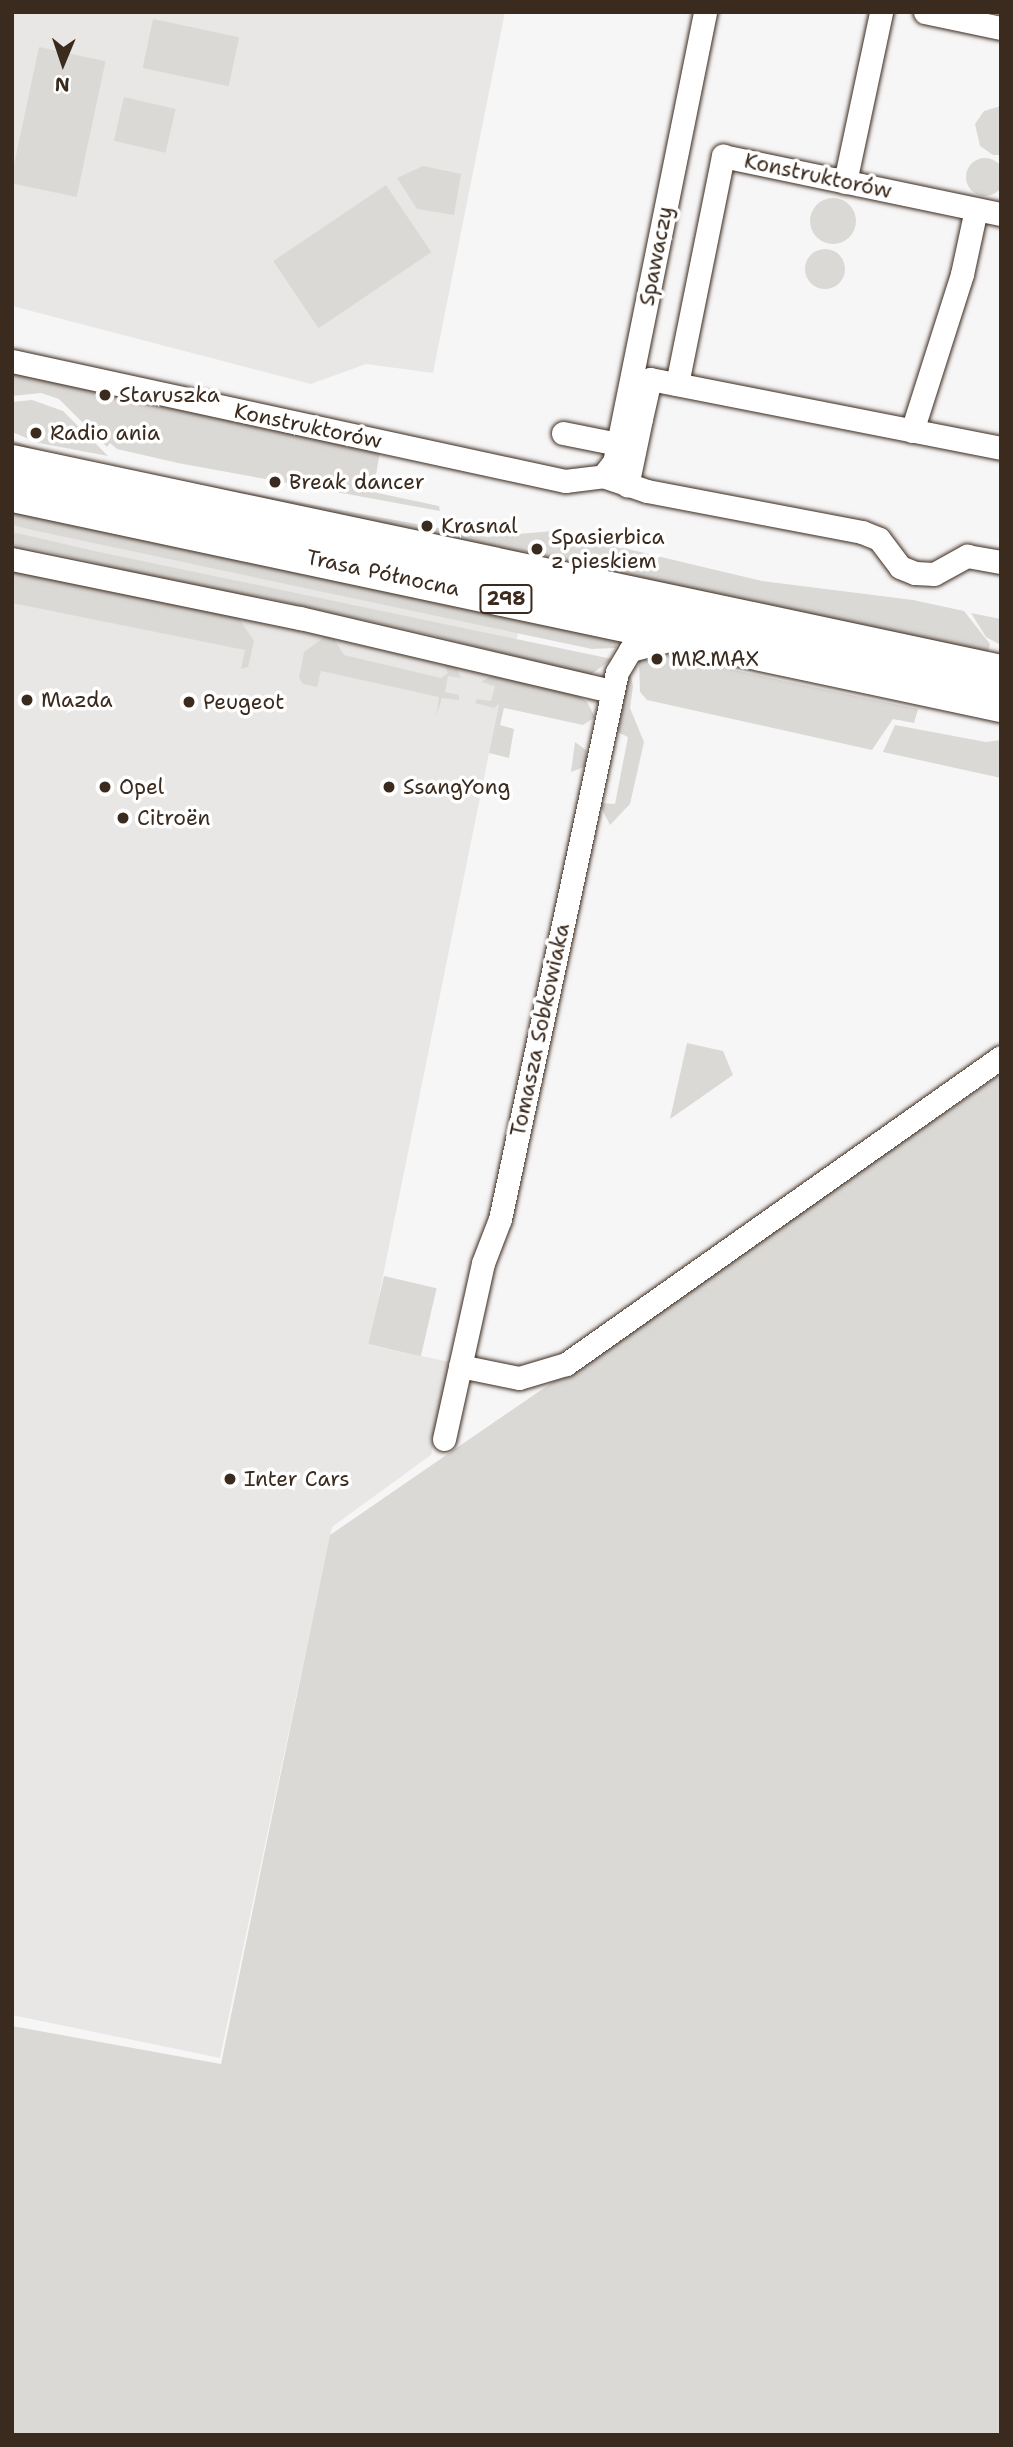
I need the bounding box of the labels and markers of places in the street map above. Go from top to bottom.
place label: Staruszka [119,382,220,408]
marker: Staruszka [97,387,113,403]
place label: Radio ania [50,420,160,446]
marker: Radio ania [28,425,44,441]
place label: Break dancer [289,469,425,495]
marker: Break dancer [267,474,283,490]
place label: Krasnal [441,513,518,539]
marker: Krasnal [419,518,435,534]
place label: Spasierbica z pieskiem [551,524,664,574]
marker: Spasierbica z pieskiem [529,541,545,557]
place label: MR.MAX [671,646,759,672]
marker: MR.MAX [649,651,665,667]
place label: Mazda [41,687,113,713]
place label: Peugeot [203,689,284,715]
marker: Mazda [19,692,35,708]
marker: Peugeot [181,694,197,710]
place label: Opel [119,774,164,800]
place label: SsangYong [403,774,510,800]
marker: Opel [97,779,113,795]
marker: SsangYong [381,779,397,795]
place label: Citroën [137,805,210,831]
marker: Citroën [115,810,131,826]
place label: Inter Cars [244,1466,350,1492]
marker: Inter Cars [222,1471,238,1487]

